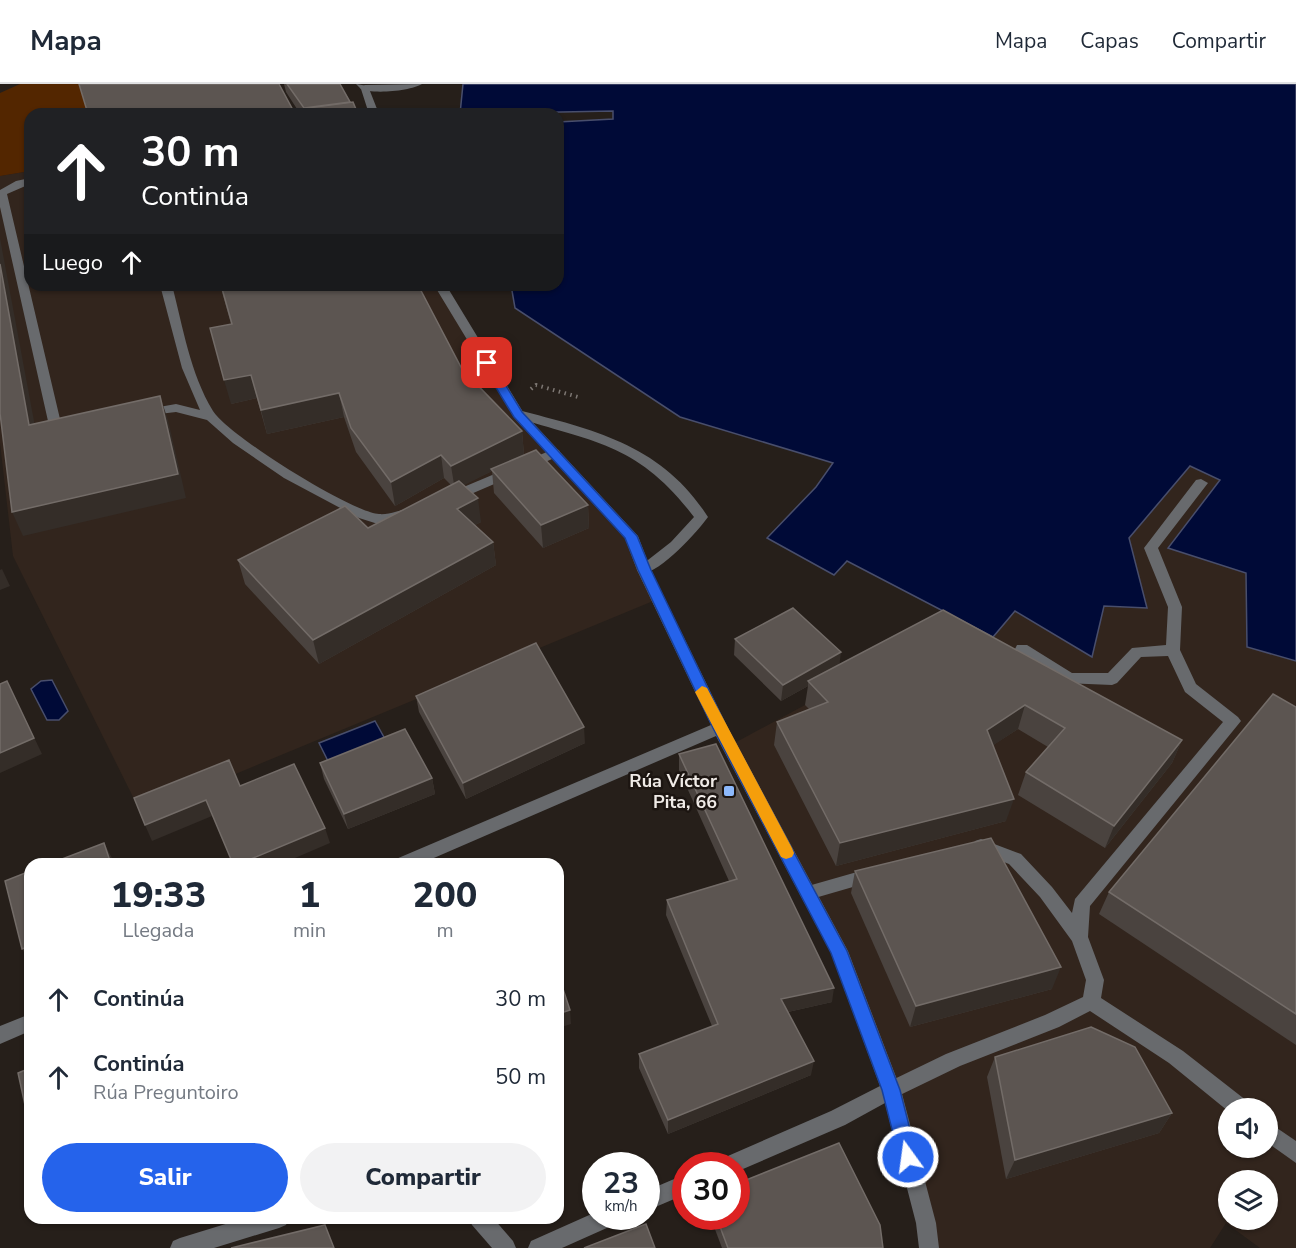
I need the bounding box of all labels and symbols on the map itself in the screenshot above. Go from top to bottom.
pin [461,337,512,388]
place label: Rúa Víctor Pita, 66 [629,769,717,814]
marker: Rúa Víctor Pita, 66 [722,784,736,798]
position arrow [876,1125,940,1189]
speed limit sign: 30 [672,1152,750,1230]

